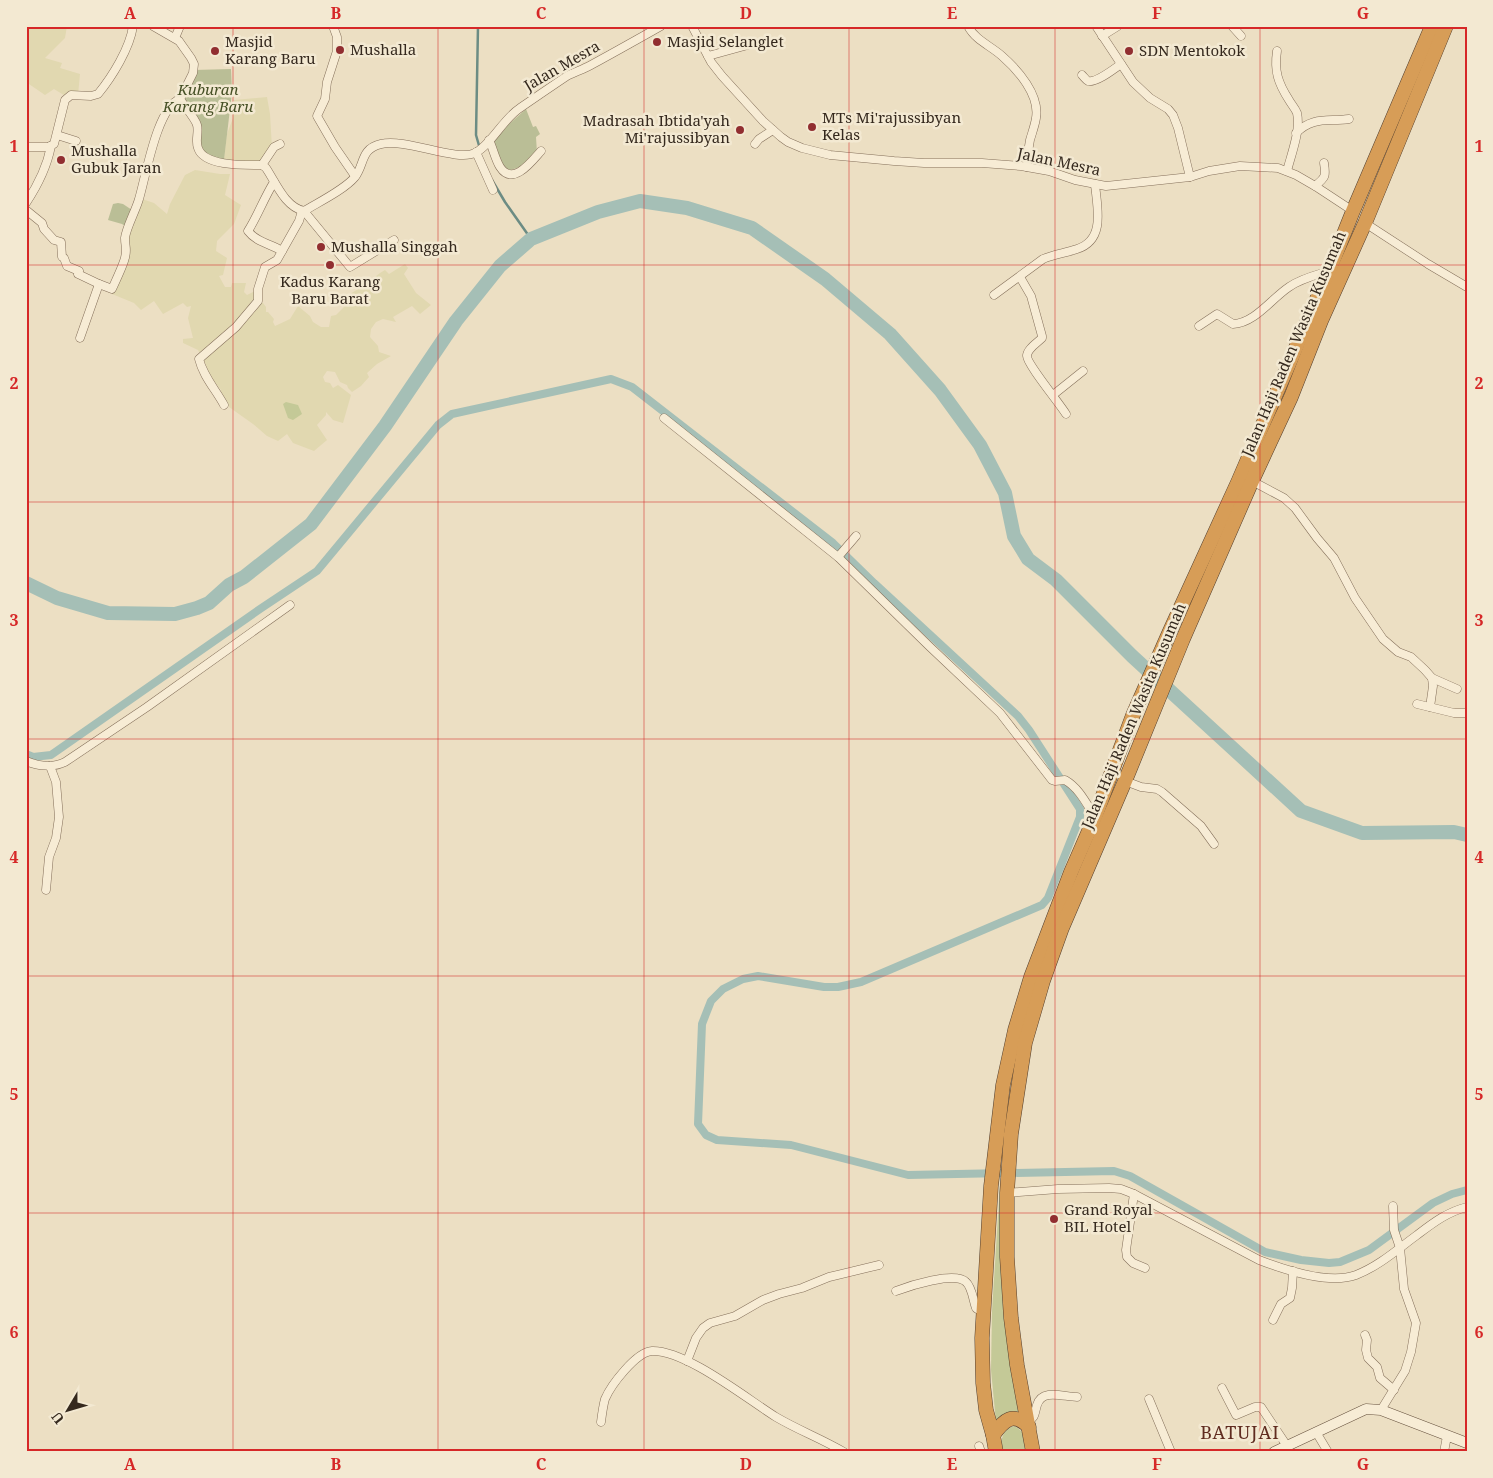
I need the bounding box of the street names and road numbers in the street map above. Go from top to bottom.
street label: Jalan Mesra [519,35,603,95]
street label: Jalan Mesra [1015,142,1103,180]
street label: Jalan Haji Raden Wasita Kusumah [1236,227,1350,461]
street label: Jalan Haji Raden Wasita Kusumah [1076,599,1190,833]

